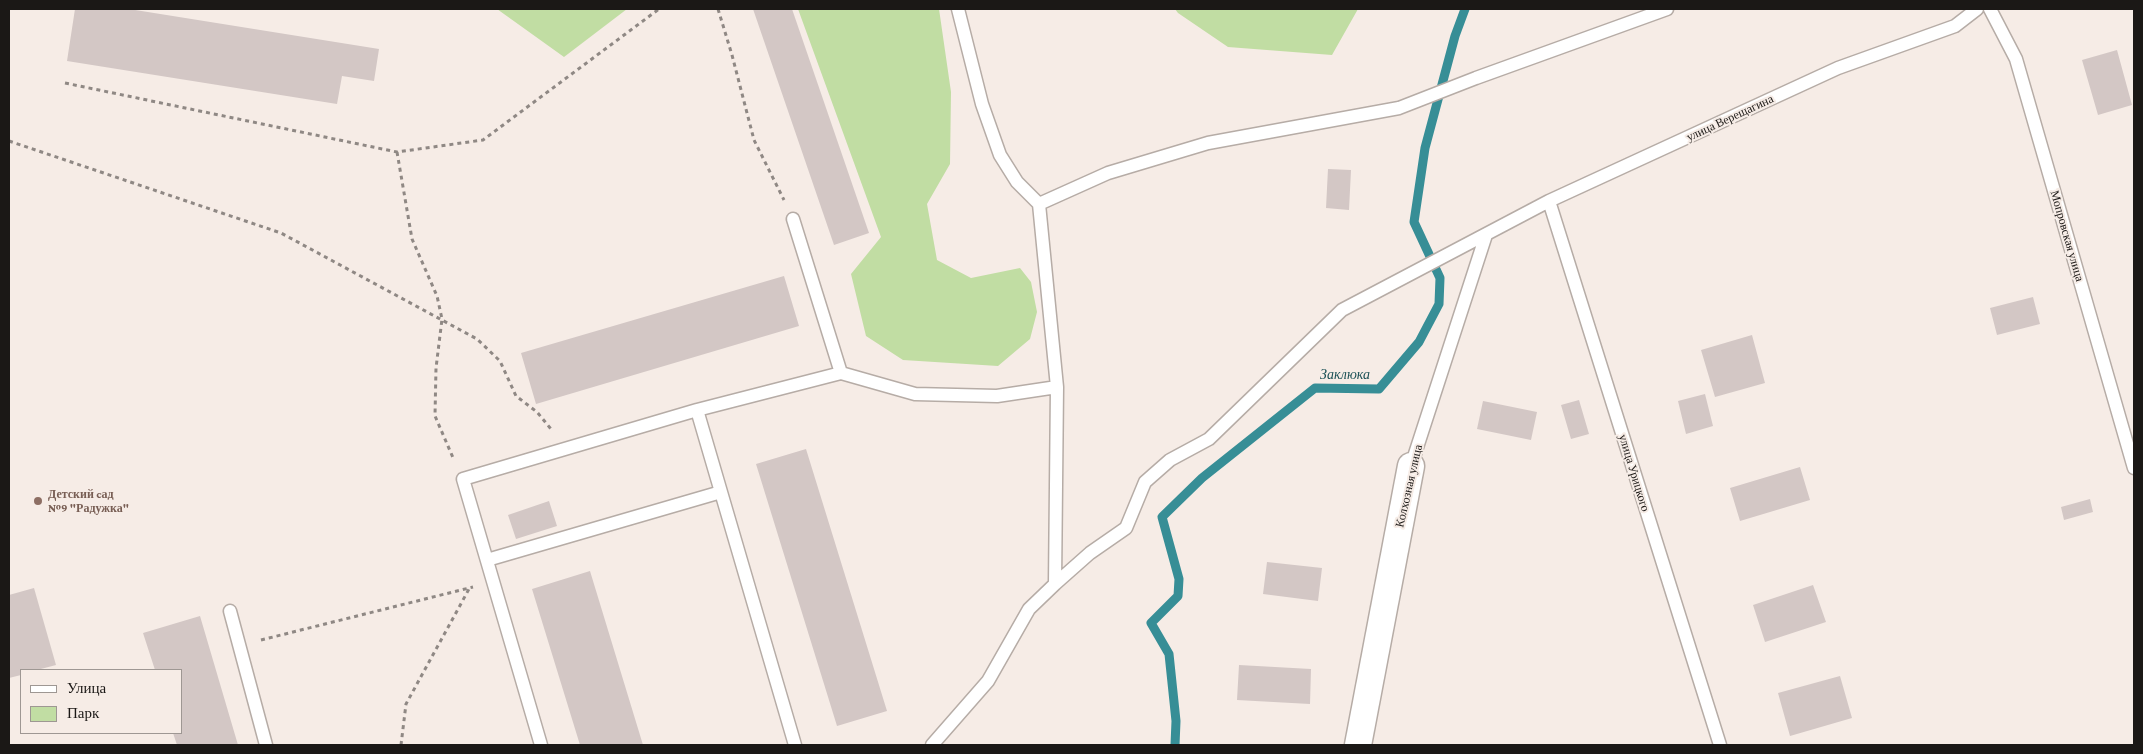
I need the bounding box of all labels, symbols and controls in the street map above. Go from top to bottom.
street label: улица Верещагина [1684,92,1776,144]
street label: Мопровская улица [2047,189,2087,283]
water label: Заклюка [1320,367,1370,383]
street label: улица Урицкого [1615,433,1653,513]
street label: Колхозная улица [1392,443,1426,529]
place label: Детский cад №9 "Радужка" [48,487,129,515]
marker: Детский cад №9 "Радужка" [32,495,44,507]
legend [20,669,182,734]
text: Улица [67,680,106,696]
text: Парк [67,705,99,721]

